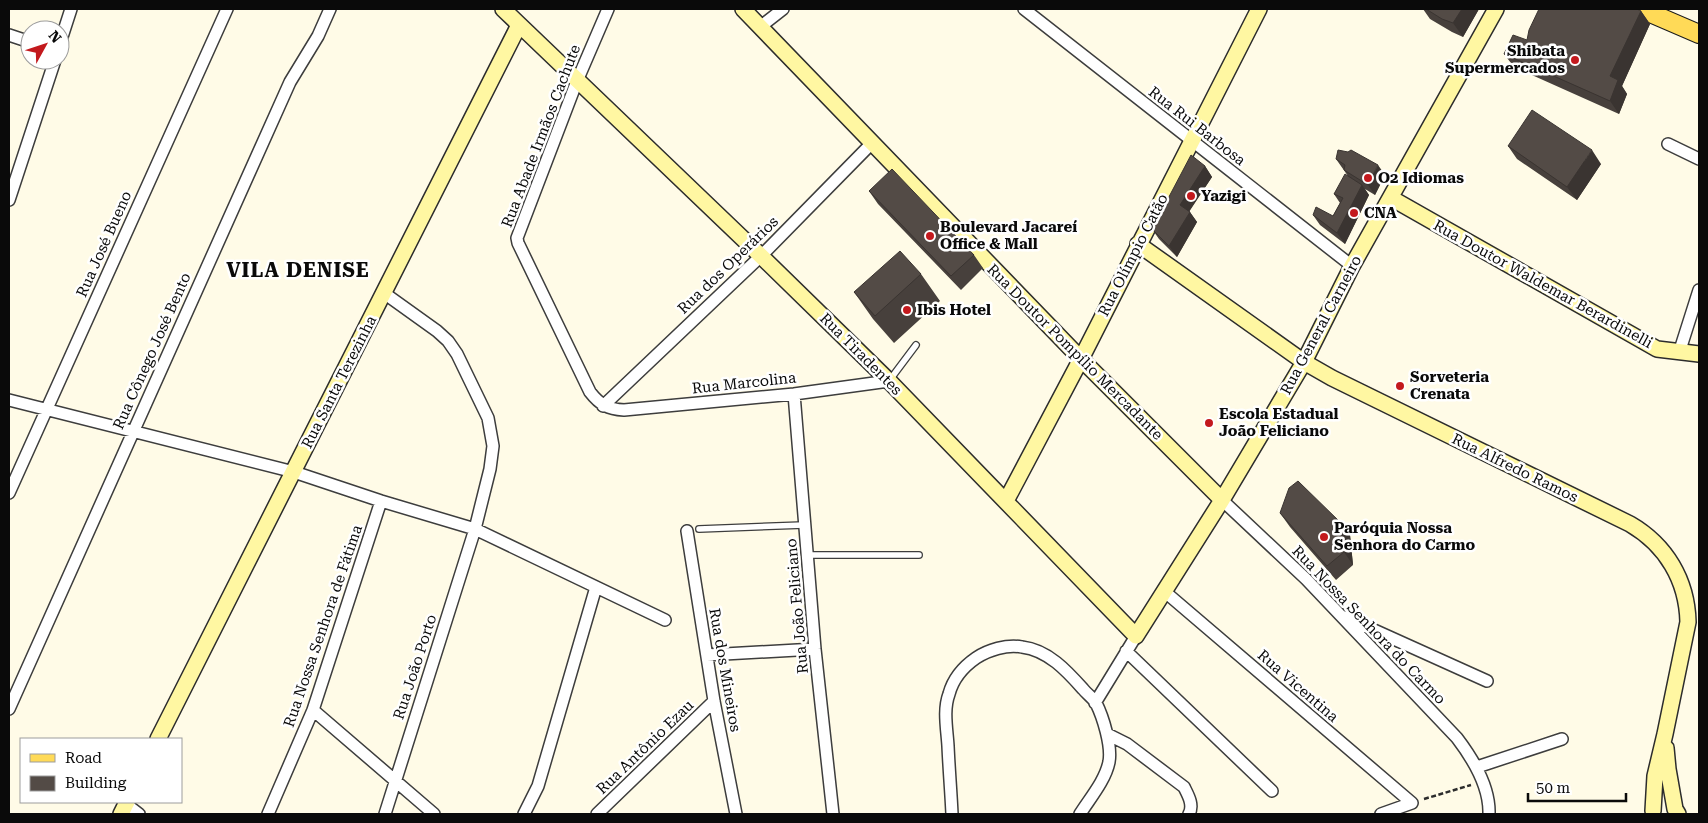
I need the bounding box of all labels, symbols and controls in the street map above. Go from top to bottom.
north arrow [20,20,70,70]
text: N [45,27,65,46]
street label: Rua Abade Irmãos Cachute [498,42,584,230]
place label: Shibata Supermercados [1445,42,1565,77]
marker: Shibata Supermercados [1569,54,1581,66]
street label: Rua Rui Barbosa [1145,83,1249,169]
place label: O2 Idiomas [1378,169,1464,187]
marker: O2 Idiomas [1362,172,1374,184]
place label: Yazigi [1201,187,1246,205]
street label: Rua José Bueno [73,188,135,300]
marker: Yazigi [1185,190,1197,202]
street label: Rua Olímpio Catão [1094,191,1172,319]
place label: CNA [1364,204,1397,222]
marker: CNA [1348,207,1360,219]
street label: Rua dos Operários [674,212,782,318]
street label: Rua Doutor Waldemar Berardinelli [1430,216,1656,352]
place label: Boulevard Jacareí Office & Mall [940,218,1077,253]
marker: Boulevard Jacareí Office & Mall [924,230,936,242]
street label: Rua General Carneiro [1277,252,1365,398]
district label: VILA DENISE [226,258,370,282]
street label: Rua Doutor Pompílio Mercadante [983,260,1167,444]
street label: Rua Cônego José Bento [109,270,195,432]
place label: Ibis Hotel [917,301,991,319]
marker: Ibis Hotel [901,304,913,316]
street label: Rua Tiradentes [816,309,906,399]
street label: Rua Santa Terezinha [298,313,380,451]
place label: Sorveteria Crenata [1410,368,1489,403]
street label: Rua Marcolina [691,369,797,397]
marker: Sorveteria Crenata [1394,380,1406,392]
place label: Escola Estadual João Feliciano [1219,405,1339,440]
marker: Escola Estadual João Feliciano [1203,417,1215,429]
street label: Rua Alfredo Ramos [1449,430,1581,506]
place label: Paróquia Nossa Senhora do Carmo [1334,519,1476,554]
street label: Rua Nossa Senhora de Fátima [280,523,366,729]
marker: Paróquia Nossa Senhora do Carmo [1318,531,1330,543]
street label: Rua João Feliciano [782,538,812,674]
street label: Rua Nossa Senhora do Carmo [1288,542,1450,708]
street label: Rua dos Mineiros [705,607,745,733]
street label: Rua João Porto [390,612,440,722]
street label: Rua Vicentina [1254,646,1342,726]
street label: Rua Antônio Ezau [593,696,698,798]
legend [20,738,182,803]
text: Road [65,749,102,767]
scale bar [1528,770,1626,802]
text: Building [65,774,127,792]
text: 50 m [1536,779,1571,797]

